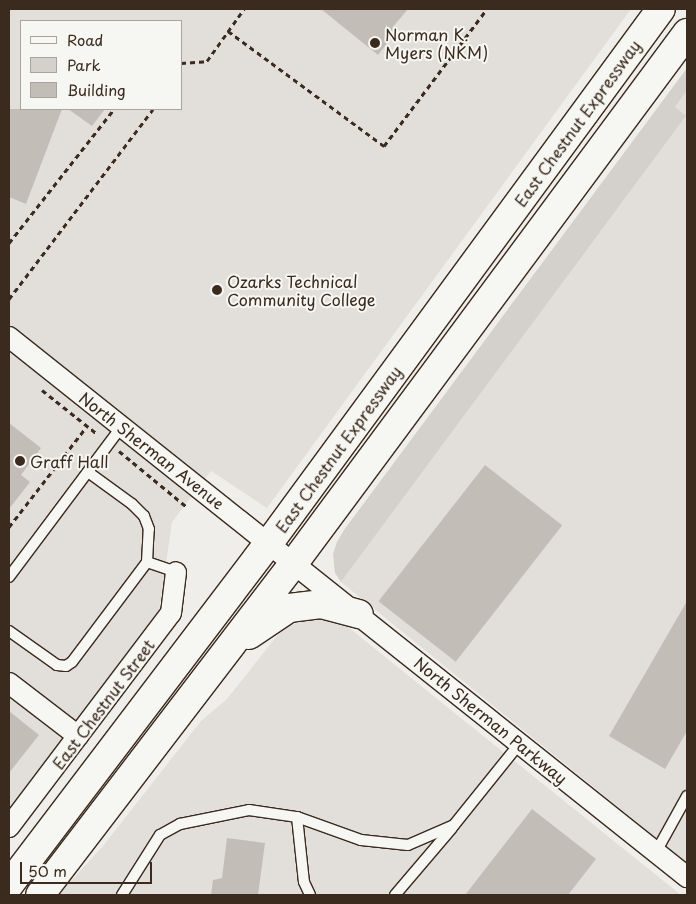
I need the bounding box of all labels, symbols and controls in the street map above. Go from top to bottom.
legend [20,20,182,110]
place label: Norman K. Myers (NKM) [385,24,489,62]
text: Road [67,28,103,51]
street label: East Chestnut Expressway [510,36,644,210]
marker: Norman K. Myers (NKM) [369,37,381,49]
text: Park [67,53,101,76]
text: Building [67,78,126,101]
place label: Ozarks Technical Community College [227,271,377,309]
marker: Ozarks Technical Community College [211,284,223,296]
street label: East Chestnut Expressway [271,362,405,536]
street label: North Sherman Avenue [76,387,228,513]
place label: Graff Hall [30,451,109,471]
marker: Graff Hall [14,455,26,467]
street label: East Chestnut Street [47,635,159,773]
street label: North Sherman Parkway [410,652,572,788]
scale bar [22,852,155,884]
text: 50 m [28,859,67,882]

